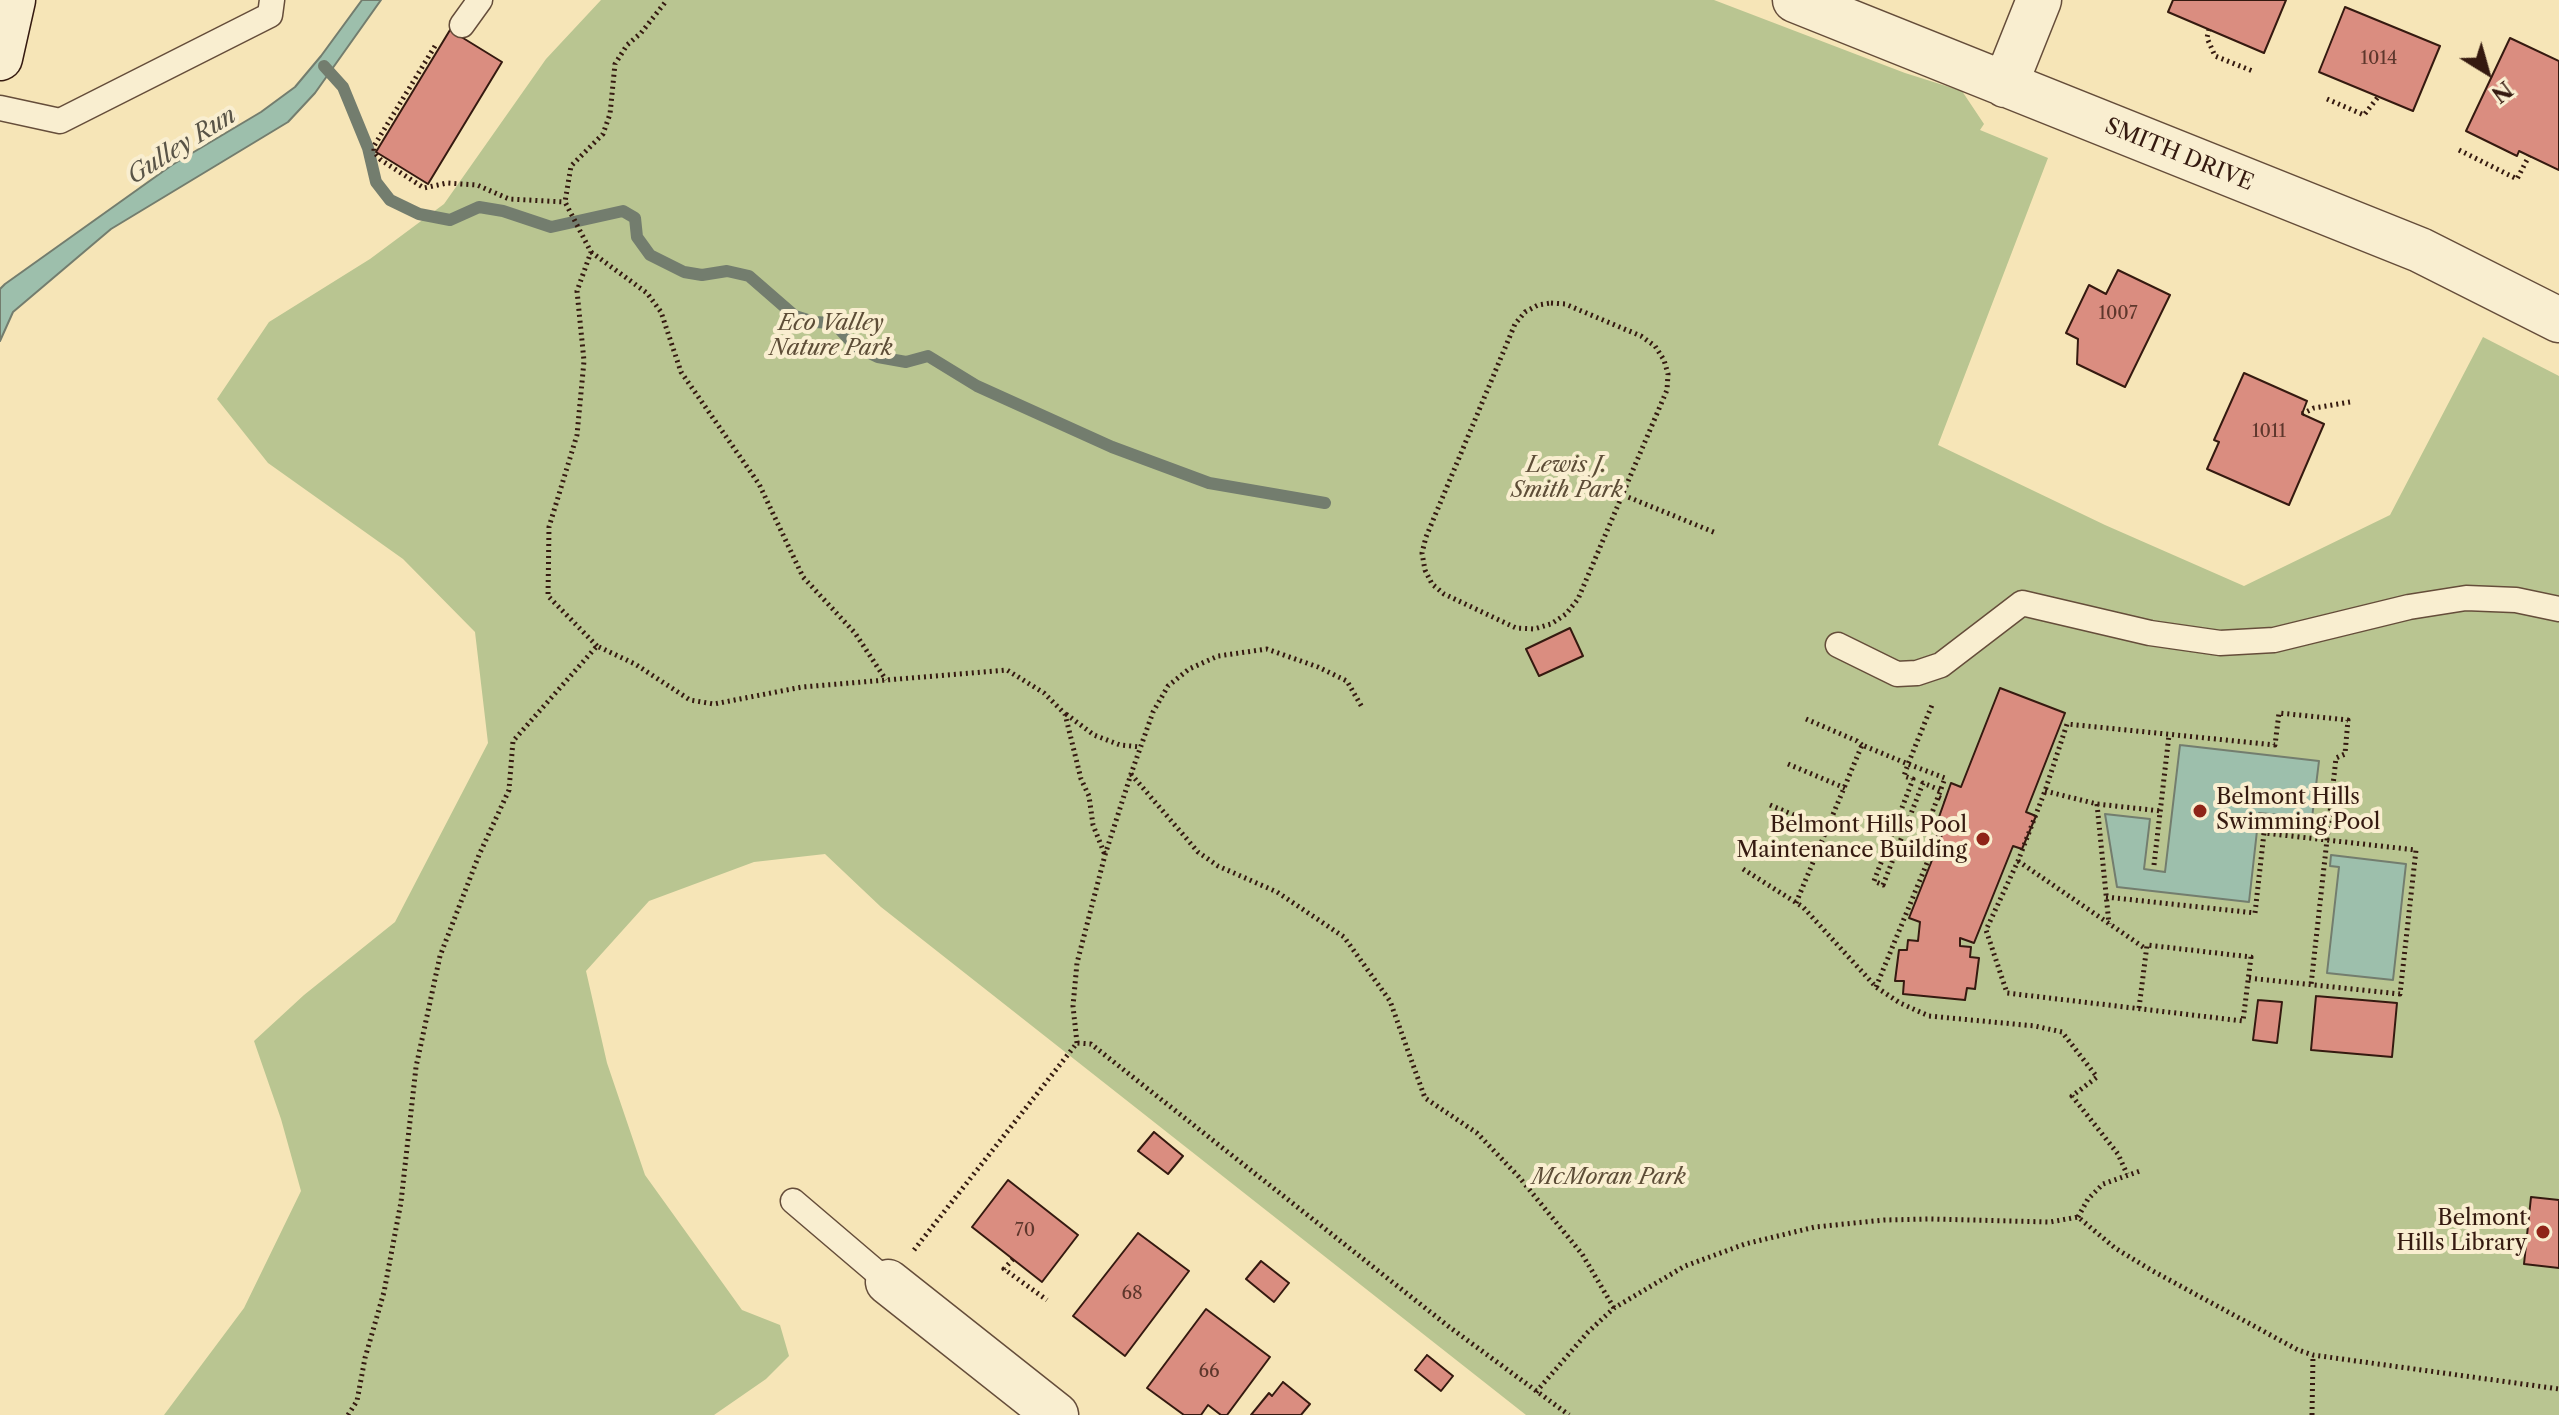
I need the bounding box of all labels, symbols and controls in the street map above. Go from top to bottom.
north arrow [2447,32,2527,112]
house number: 1014 [2361,48,2397,70]
text: N [2486,75,2518,108]
water label: Gulley Run [122,101,242,191]
street label: SMITH DRIVE [2101,113,2257,197]
house number: 1007 [2098,303,2138,325]
park label: Eco Valley Nature Park [769,311,893,362]
house number: 1011 [2252,421,2286,443]
park label: Lewis J. Smith Park [1511,453,1623,504]
place label: Belmont Hills Swimming Pool [2216,785,2380,836]
marker: Belmont Hills Swimming Pool [2191,802,2209,820]
place label: Belmont Hills Pool Maintenance Building [1736,813,1967,864]
marker: Belmont Hills Pool Maintenance Building [1974,830,1992,848]
park label: McMoran Park [1532,1165,1686,1191]
place label: Belmont Hills Library [2396,1206,2527,1258]
house number: 70 [1015,1220,1035,1242]
marker: Belmont Hills Library [2534,1223,2552,1241]
house number: 68 [1121,1283,1143,1305]
house number: 66 [1198,1361,1220,1383]

